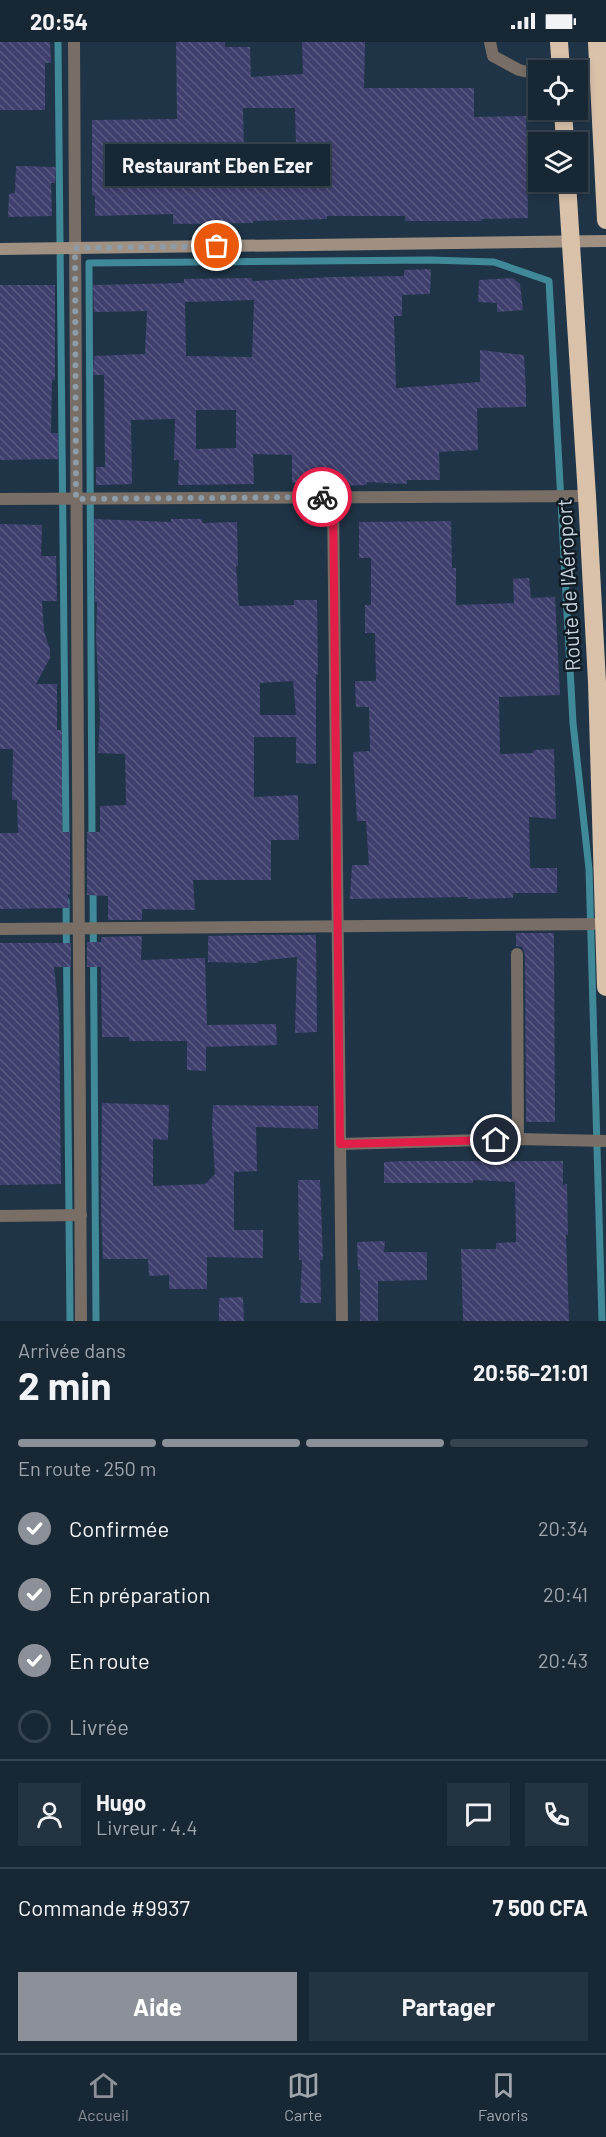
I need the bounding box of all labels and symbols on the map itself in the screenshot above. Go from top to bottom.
callout: Restaurant Eben Ezer [104,144,330,186]
pin [191,220,242,271]
courier [292,467,352,527]
street label: Route de l'Aéroport [551,498,585,672]
pin [470,1114,521,1165]

